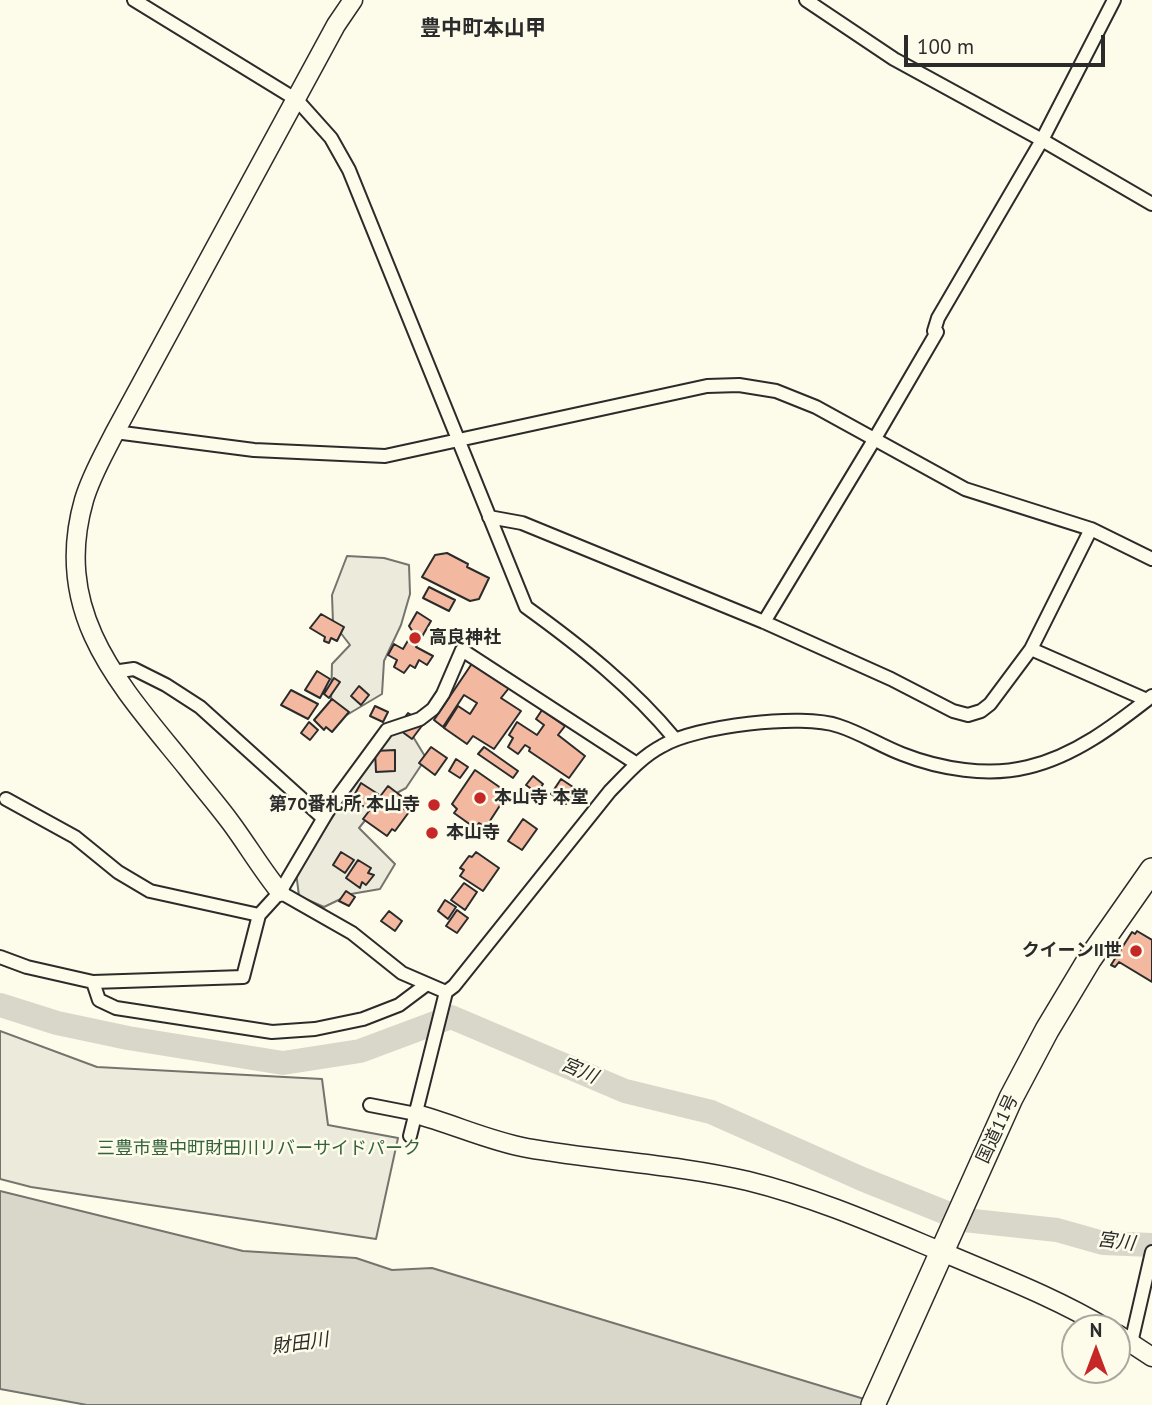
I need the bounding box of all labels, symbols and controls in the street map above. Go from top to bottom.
district label: 豊中町本山甲 [420,16,546,42]
scale bar [907,21,1108,65]
text: 100 m [917,33,974,60]
place label: 高良神社 [429,627,501,649]
marker: 高良神社 [407,630,423,646]
place label: 本山寺 本堂 [494,787,589,809]
marker: 本山寺 本堂 [472,790,488,806]
place label: 第70番札所 本山寺 [269,794,420,816]
marker: 第70番札所 本山寺 [426,797,442,813]
place label: 本山寺 [446,822,500,844]
marker: 本山寺 [424,825,440,841]
place label: クイーンII世 [1022,940,1122,962]
marker: クイーンII世 [1128,943,1144,959]
water label: 宮川 [557,1053,601,1089]
street label: 国道11号 [973,1091,1023,1167]
park label: 三豊市豊中町財田川リバーサイドパーク [97,1138,421,1160]
water label: 宮川 [1096,1228,1136,1256]
north arrow [1061,1314,1131,1384]
text: N [1090,1318,1102,1342]
water label: 財田川 [270,1329,330,1359]

